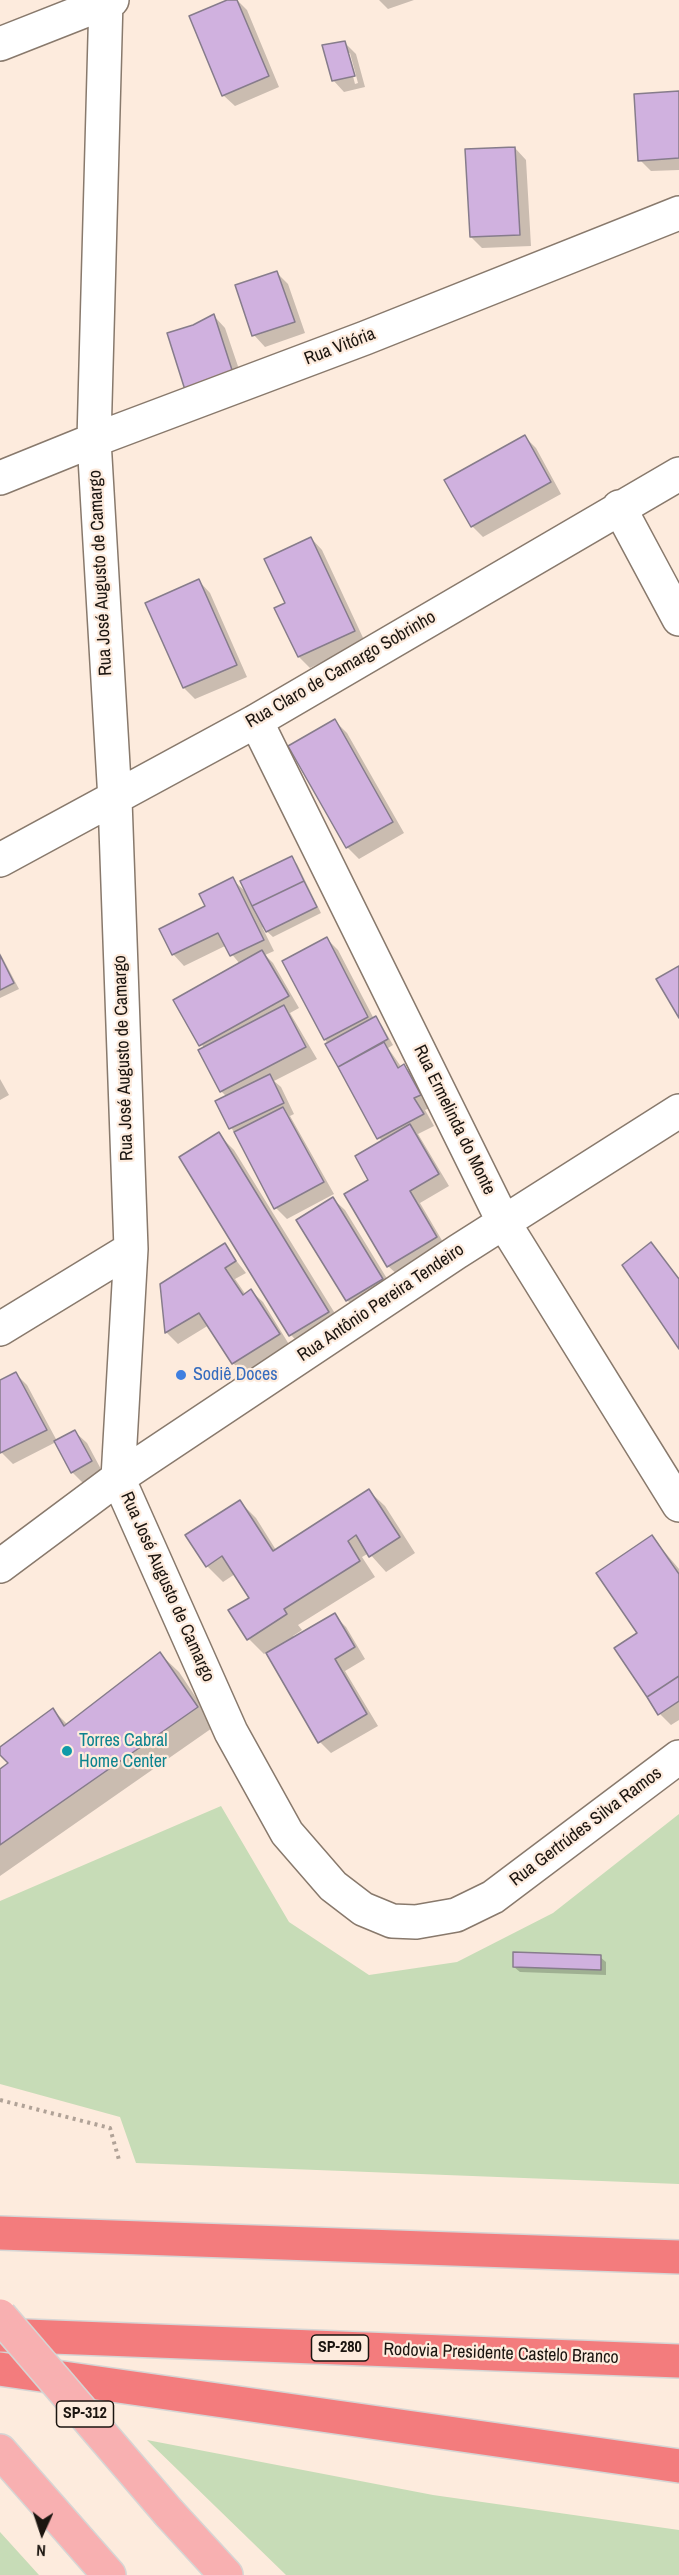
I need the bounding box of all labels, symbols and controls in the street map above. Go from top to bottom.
street label: Rua Vitória [301,324,379,370]
street label: Rua José Augusto de Camargo [85,470,117,676]
street label: Rua Claro de Camargo Sobrinho [242,607,440,733]
street label: Rua José Augusto de Camargo [110,955,138,1161]
street label: Rua Ermelinda do Monte [408,1042,500,1198]
street label: Rua Antônio Pereira Tendeiro [294,1239,468,1367]
place label: Sodiê Doces [193,1364,278,1386]
marker: Sodiê Doces [174,1368,188,1382]
street label: Rua José Augusto de Camargo [115,1489,219,1685]
place label: Torres Cabral Home Center [79,1730,168,1772]
marker: Torres Cabral Home Center [60,1744,74,1758]
street label: Rua Gertrúdes Silva Ramos [506,1763,666,1891]
road number: SP-280 [312,2335,368,2361]
street label: Rodovia Presidente Castelo Branco [383,2339,619,2369]
road number: SP-312 [56,2401,113,2427]
north arrow [12,2503,72,2563]
text: N [36,2540,46,2562]

